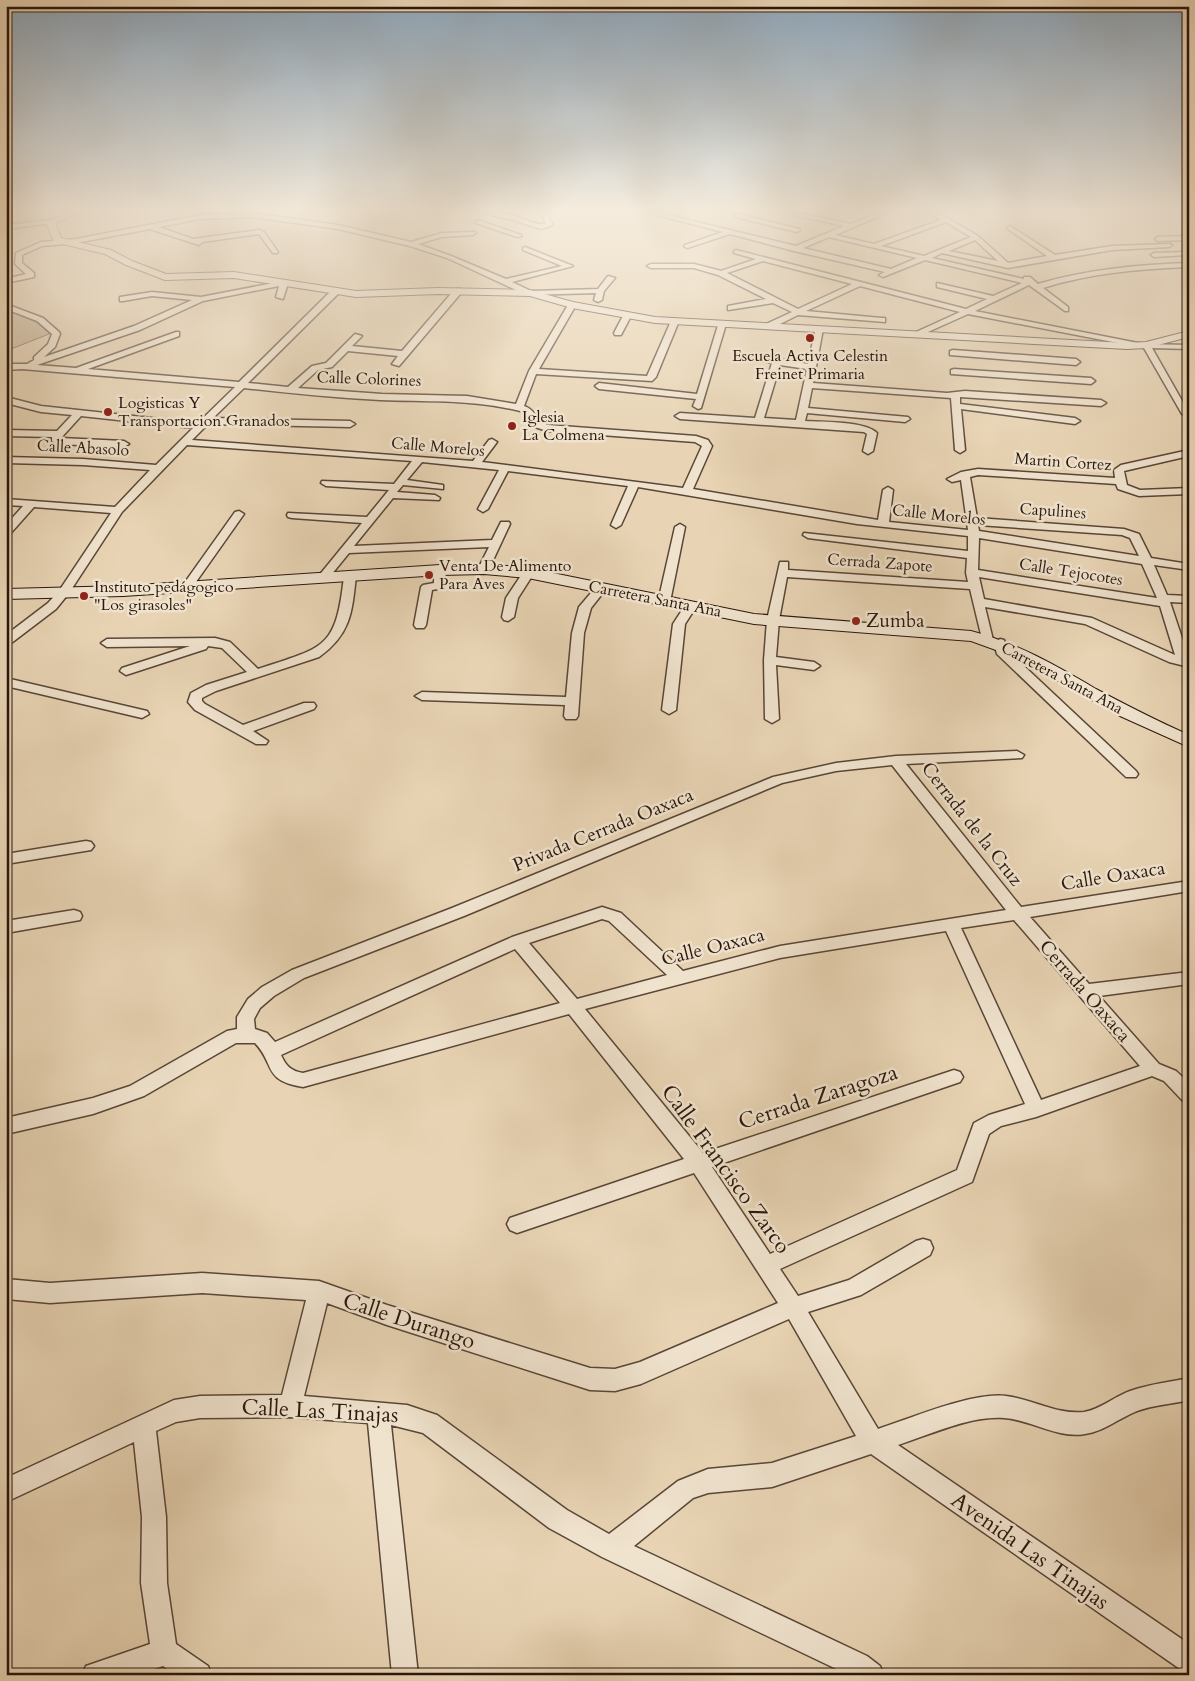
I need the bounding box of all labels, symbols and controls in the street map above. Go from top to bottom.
marker: Escuela Activa Celestin Freinet Primaria [804,332,816,344]
place label: Escuela Activa Celestin Freinet Primaria [732,345,888,385]
street label: Calle Colorines [316,366,422,392]
place label: Logisticas Y Transportacion Granados [118,392,290,432]
marker: Logisticas Y Transportacion Granados [102,406,114,418]
place label: Iglesia La Colmena [522,406,605,446]
marker: Iglesia La Colmena [506,420,518,432]
street label: Calle Morelos [390,432,486,462]
street label: Calle Abasolo [36,435,130,461]
street label: Martin Cortez [1014,448,1112,476]
street label: Capulines [1019,498,1087,524]
street label: Calle Morelos [891,499,987,531]
street label: Cerrada Zapote [827,548,933,578]
street label: Calle Tejocotes [1018,553,1124,591]
place label: Venta De Alimento Para Aves [439,555,572,595]
marker: Venta De Alimento Para Aves [423,569,435,581]
street label: Carretera Santa Ana [587,575,724,623]
place label: Instituto pedágogico "Los girasoles" [94,576,234,616]
marker: Instituto pedágogico "Los girasoles" [78,590,90,602]
place label: Zumba [866,608,924,634]
marker: Zumba [850,615,862,627]
street label: Carretera Santa Ana [997,637,1127,719]
street label: Cerrada de la Cruz [915,756,1029,892]
street label: Privada Cerrada Oaxaca [509,782,697,878]
street label: Calle Oaxaca [1059,855,1167,897]
street label: Calle Oaxaca [659,922,767,972]
street label: Cerrada Oaxaca [1033,934,1137,1048]
street label: Cerrada Zaragoza [735,1057,902,1137]
street label: Calle Francisco Zarco [654,1078,798,1260]
street label: Calle Durango [339,1285,479,1357]
street label: Calle Las Tinajas [241,1392,399,1430]
street label: Avenida Las Tinajas [945,1485,1115,1617]

